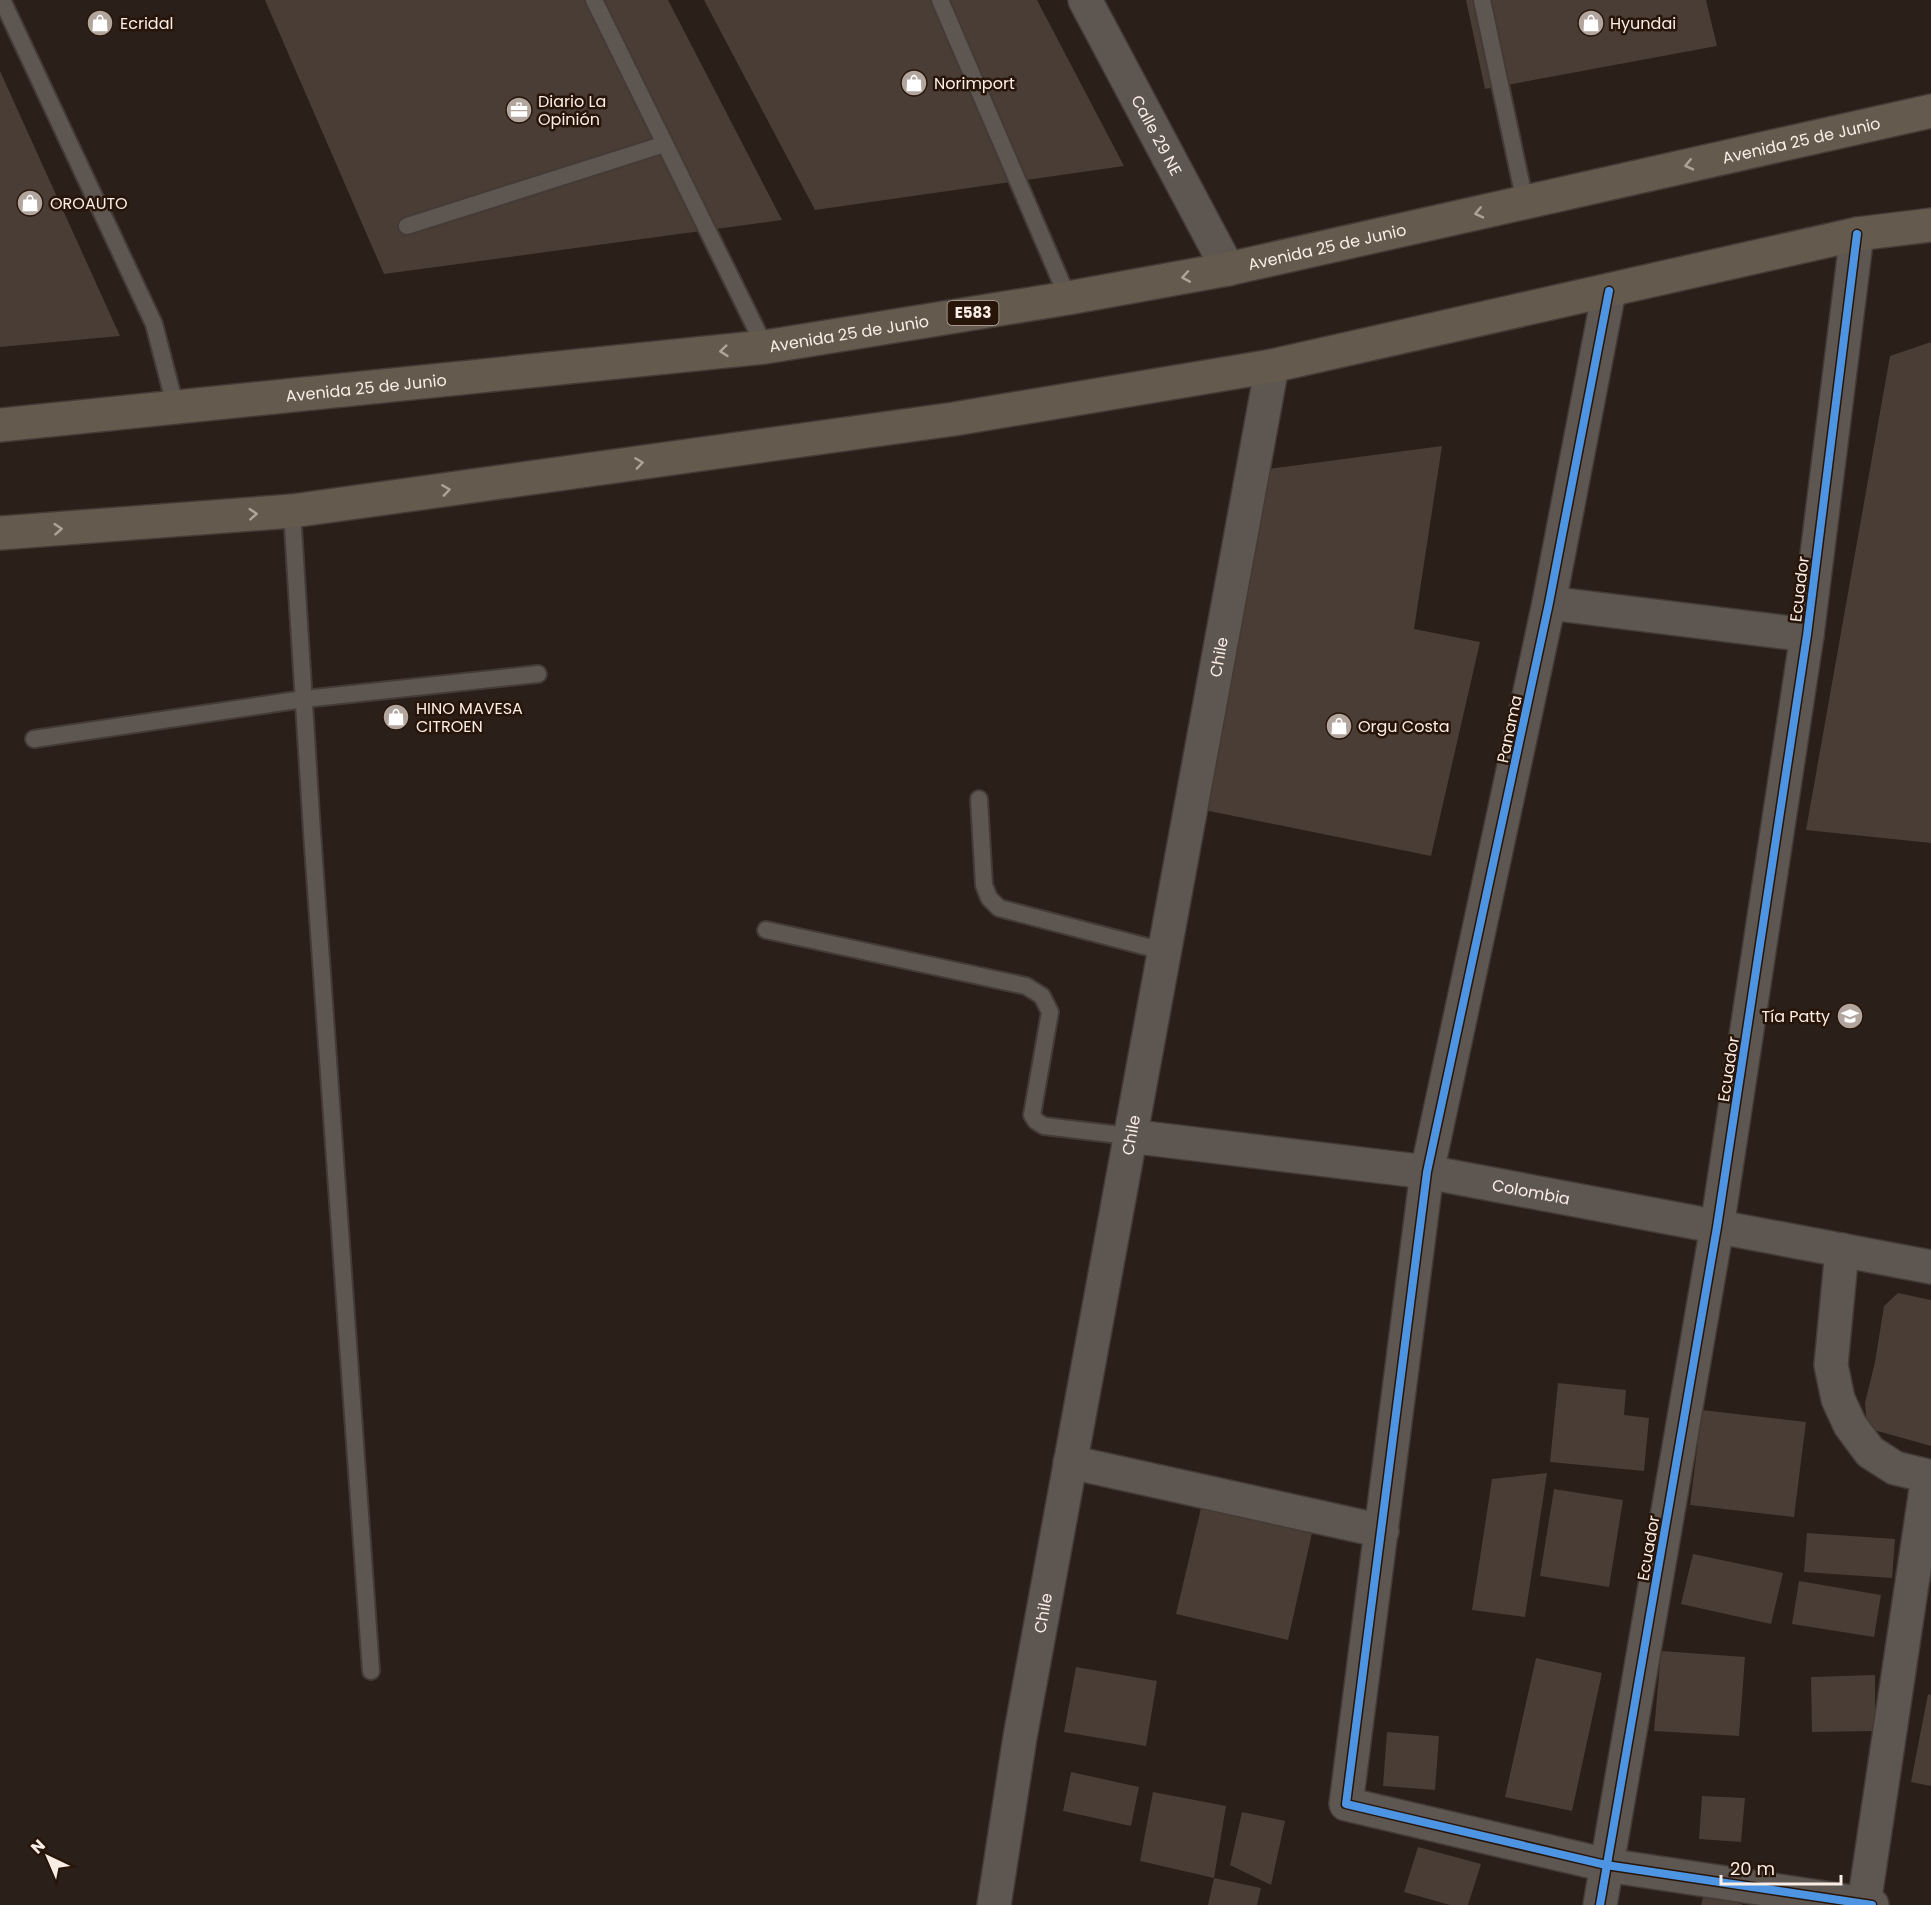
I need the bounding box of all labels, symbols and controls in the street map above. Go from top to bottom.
shop icon: Ecridal [85,8,115,38]
shop icon: Hyundai [1576,8,1606,38]
place label: Ecridal [120,12,173,35]
place label: Hyundai [1610,12,1676,35]
shop icon: Norimport [899,68,929,98]
place label: Norimport [934,72,1015,95]
place label: Diario La Opinión [538,90,606,131]
street label: Calle 29 NE [1125,91,1187,180]
office icon: Diario La Opinión [504,95,534,125]
street label: Avenida 25 de Junio [1720,112,1883,170]
one-way arrow [1685,158,1695,171]
shop icon: OROAUTO [15,188,45,218]
place label: OROAUTO [50,192,128,215]
one-way arrow [1474,205,1484,218]
street label: Avenida 25 de Junio [1246,218,1408,276]
one-way arrow [1181,270,1191,283]
road number: E583 [948,301,998,325]
street label: Avenida 25 de Junio [767,310,931,358]
one-way arrow [719,344,728,357]
street label: Avenida 25 de Junio [285,369,448,408]
one-way arrow [635,458,644,470]
one-way arrow [442,484,451,496]
one-way arrow [248,508,257,521]
one-way arrow [54,523,63,536]
street label: Ecuador [1784,555,1815,623]
street label: Chile [1204,635,1234,679]
street label: Panama [1491,693,1528,765]
place label: HINO MAVESA CITROEN [416,697,523,738]
shop icon: HINO MAVESA CITROEN [381,702,411,732]
shop icon: Orgu Costa [1324,711,1354,741]
place label: Orgu Costa [1358,715,1449,738]
school or university icon: Tía Patty [1835,1001,1865,1031]
place label: Tía Patty [1762,1005,1830,1028]
street label: Ecuador [1712,1035,1745,1103]
street label: Chile [1116,1113,1146,1157]
street label: Colombia [1490,1173,1572,1211]
street label: Ecuador [1631,1514,1666,1583]
street label: Chile [1028,1591,1058,1635]
north arrow [18,1827,78,1887]
text: N [26,1834,50,1859]
scale bar [1721,1848,1841,1886]
text: 20 m [1730,1856,1775,1881]

